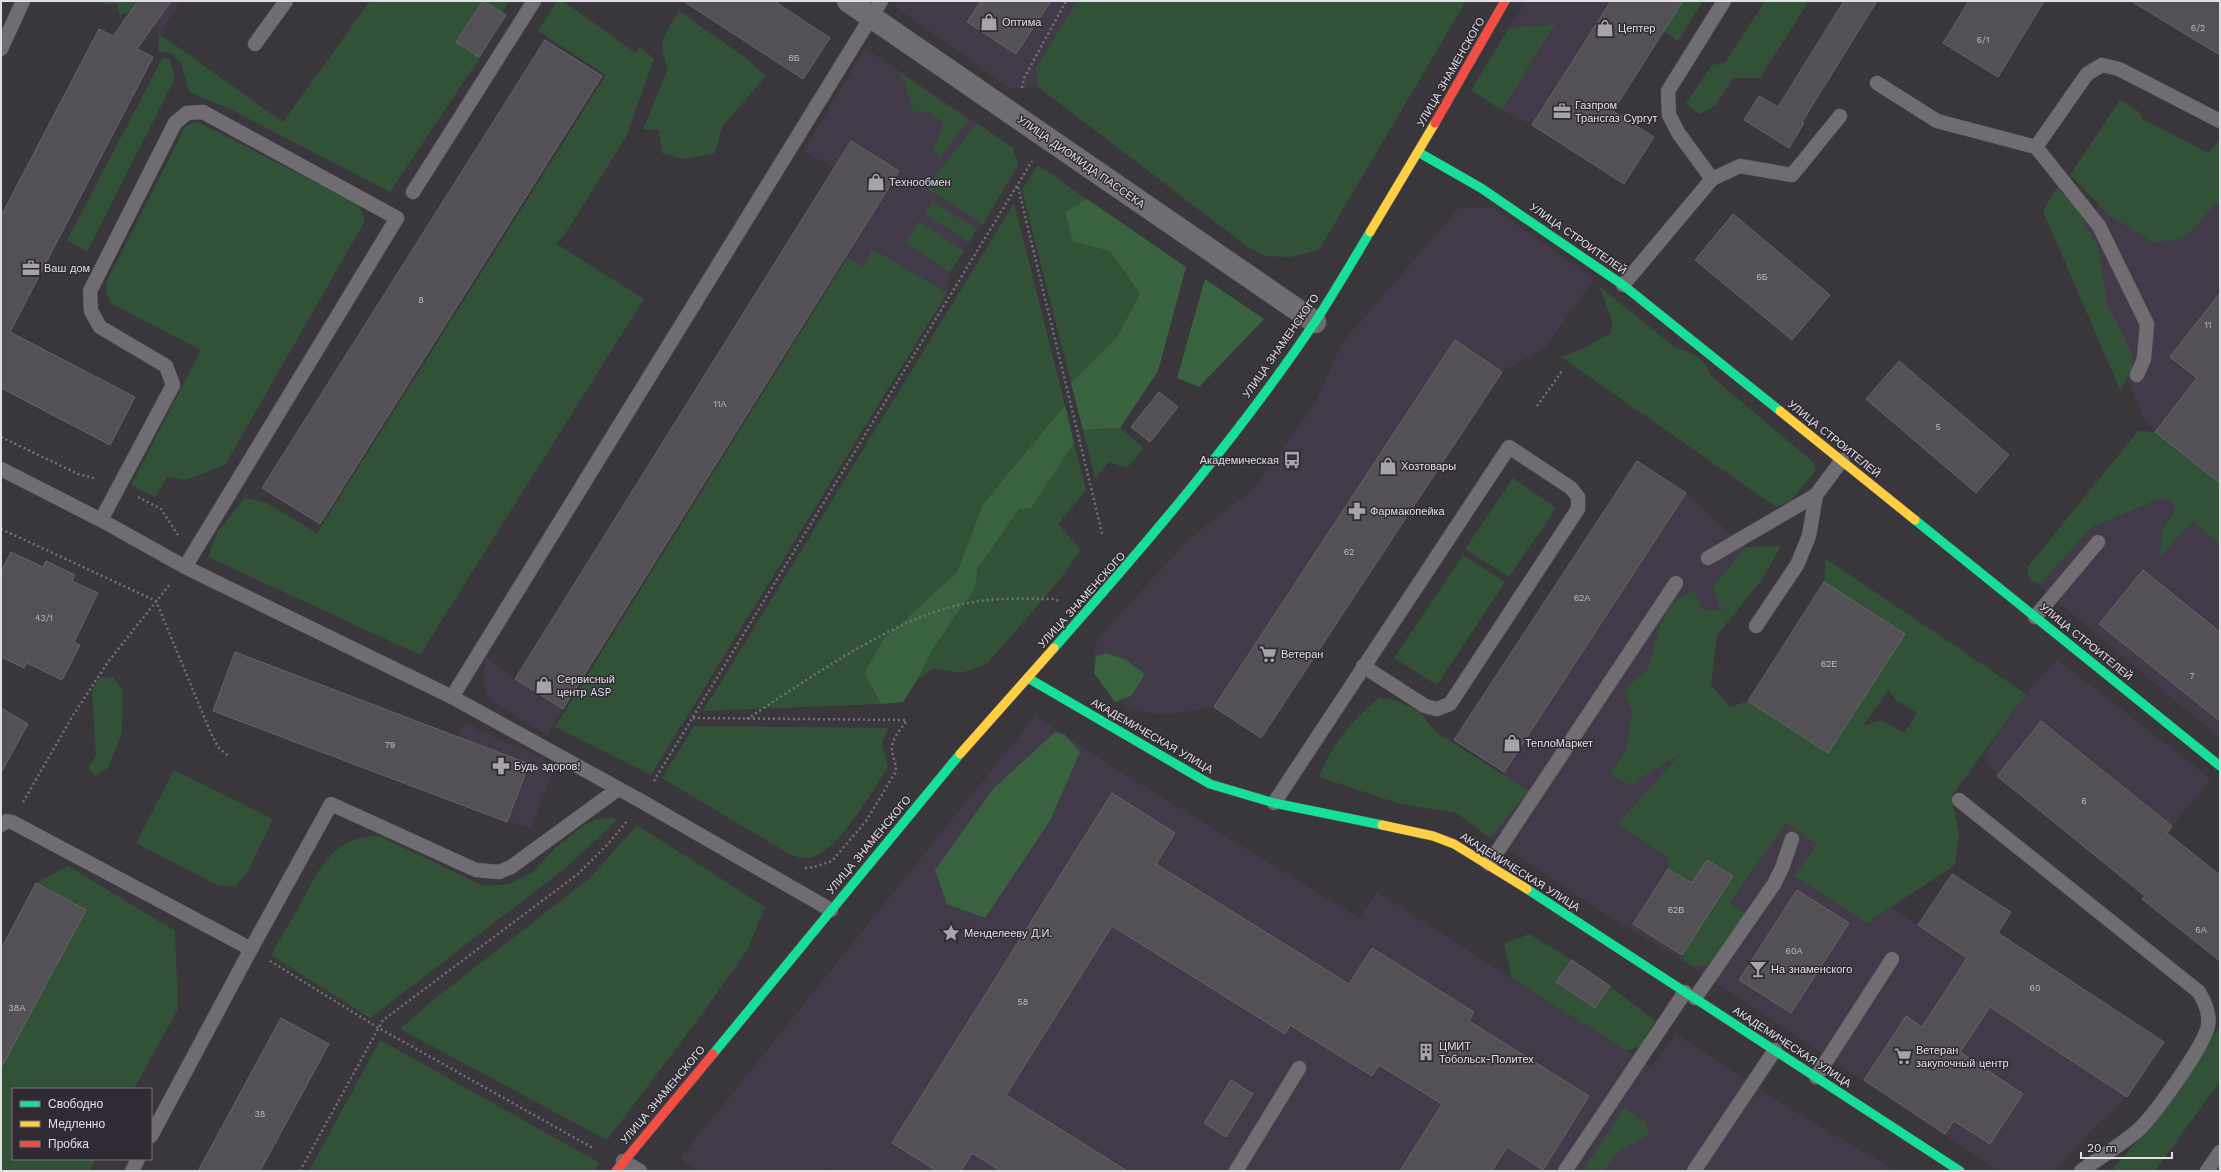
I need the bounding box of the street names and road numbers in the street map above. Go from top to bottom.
street label: УЛИЦА ЗНАМЕНСКОГО [1414,15,1488,129]
street label: УЛИЦА ДИОМИДА ПАССЕКА [1015,113,1148,211]
street label: УЛИЦА СТРОИТЕЛЕЙ [1527,201,1629,277]
street label: УЛИЦА ЗНАМЕНСКОГО [1240,291,1322,401]
street label: УЛИЦА СТРОИТЕЛЕЙ [1785,398,1883,480]
street label: УЛИЦА ЗНАМЕНСКОГО [1036,549,1129,650]
street label: УЛИЦА СТРОИТЕЛЕЙ [2037,601,2135,683]
street label: АКАДЕМИЧЕСКАЯ УЛИЦА [1089,696,1216,777]
street label: УЛИЦА ЗНАМЕНСКОГО [824,793,914,897]
street label: АКАДЕМИЧЕСКАЯ УЛИЦА [1458,830,1583,915]
street label: АКАДЕМИЧЕСКАЯ УЛИЦА [1730,1004,1854,1091]
street label: УЛИЦА ЗНАМЕНСКОГО [618,1043,708,1147]

